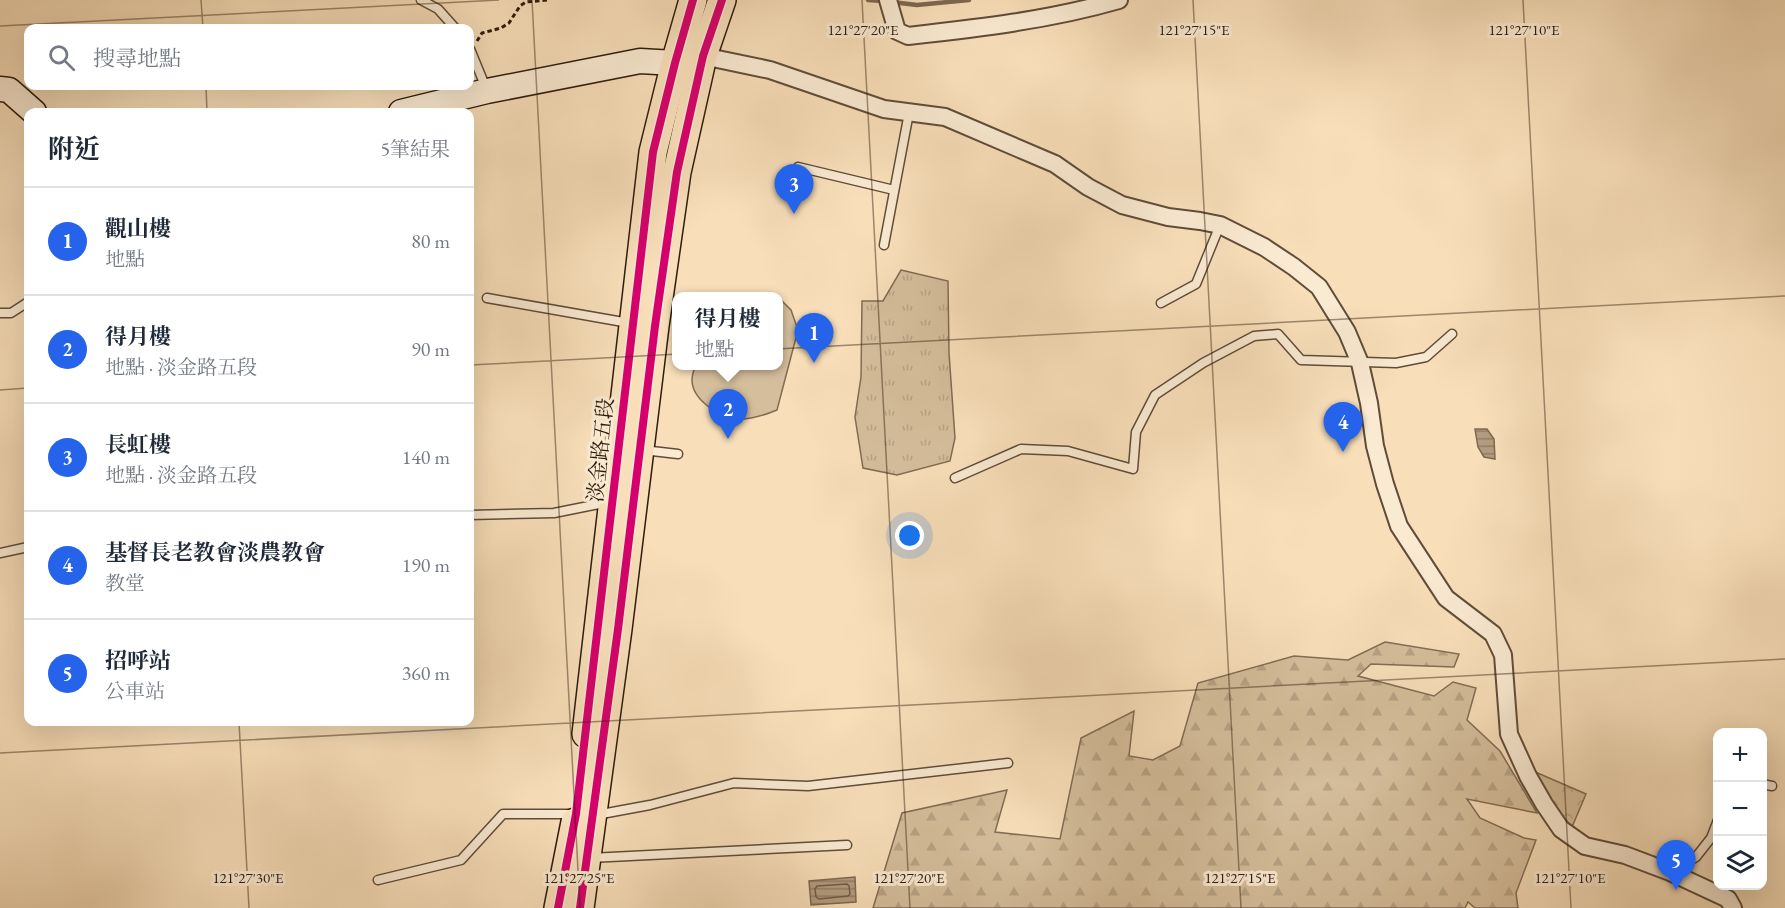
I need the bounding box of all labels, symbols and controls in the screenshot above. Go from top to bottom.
text: 121°27'20"E [827,20,899,39]
text: 121°27'15"E [1158,20,1230,39]
text: 121°27'10"E [1488,20,1560,39]
search box [24,24,474,90]
icon: search [45,41,78,74]
text: 搜尋地點 [93,44,181,73]
text: 附近 [48,132,100,166]
text: 5筆結果 [380,136,450,162]
pin: 3 [774,164,814,214]
text: 觀山樓 [105,214,171,243]
text: 1 [62,228,73,254]
text: 80 m [411,228,450,254]
text: 地點 [105,246,145,272]
popup [672,292,783,370]
text: 得月樓 [694,304,761,333]
pin: 1 [794,314,834,363]
text: 得月樓 [105,322,171,351]
text: 2 [62,336,73,362]
text: 90 m [411,336,450,362]
text: 地點 [694,336,734,362]
text: 地點 · 淡金路五段 [105,354,257,380]
pin: 2 [708,390,748,439]
street label: 淡金路五段 [581,396,619,504]
pin: 4 [1324,402,1362,452]
text: 長虹樓 [105,430,171,459]
text: 3 [62,444,73,470]
text: 140 m [402,444,450,470]
text: 地點 · 淡金路五段 [105,462,257,488]
your location [895,521,924,550]
text: 基督長老教會淡農教會 [105,538,325,567]
text: 4 [62,552,73,578]
text: 190 m [402,552,450,578]
text: 教堂 [105,570,145,596]
text: 招呼站 [105,646,171,675]
text: 5 [62,660,73,686]
text: 360 m [402,660,450,686]
text: 公車站 [105,678,165,704]
map controls [1713,728,1767,890]
button: + [1713,728,1767,782]
button: − [1713,782,1767,836]
button: layers [1713,836,1767,890]
pin: 5 [1656,840,1696,890]
text: 121°27'30"E [212,868,284,887]
text: 121°27'25"E [543,868,615,887]
text: 121°27'20"E [873,868,945,887]
text: 121°27'15"E [1204,868,1276,887]
text: 121°27'10"E [1534,868,1606,887]

